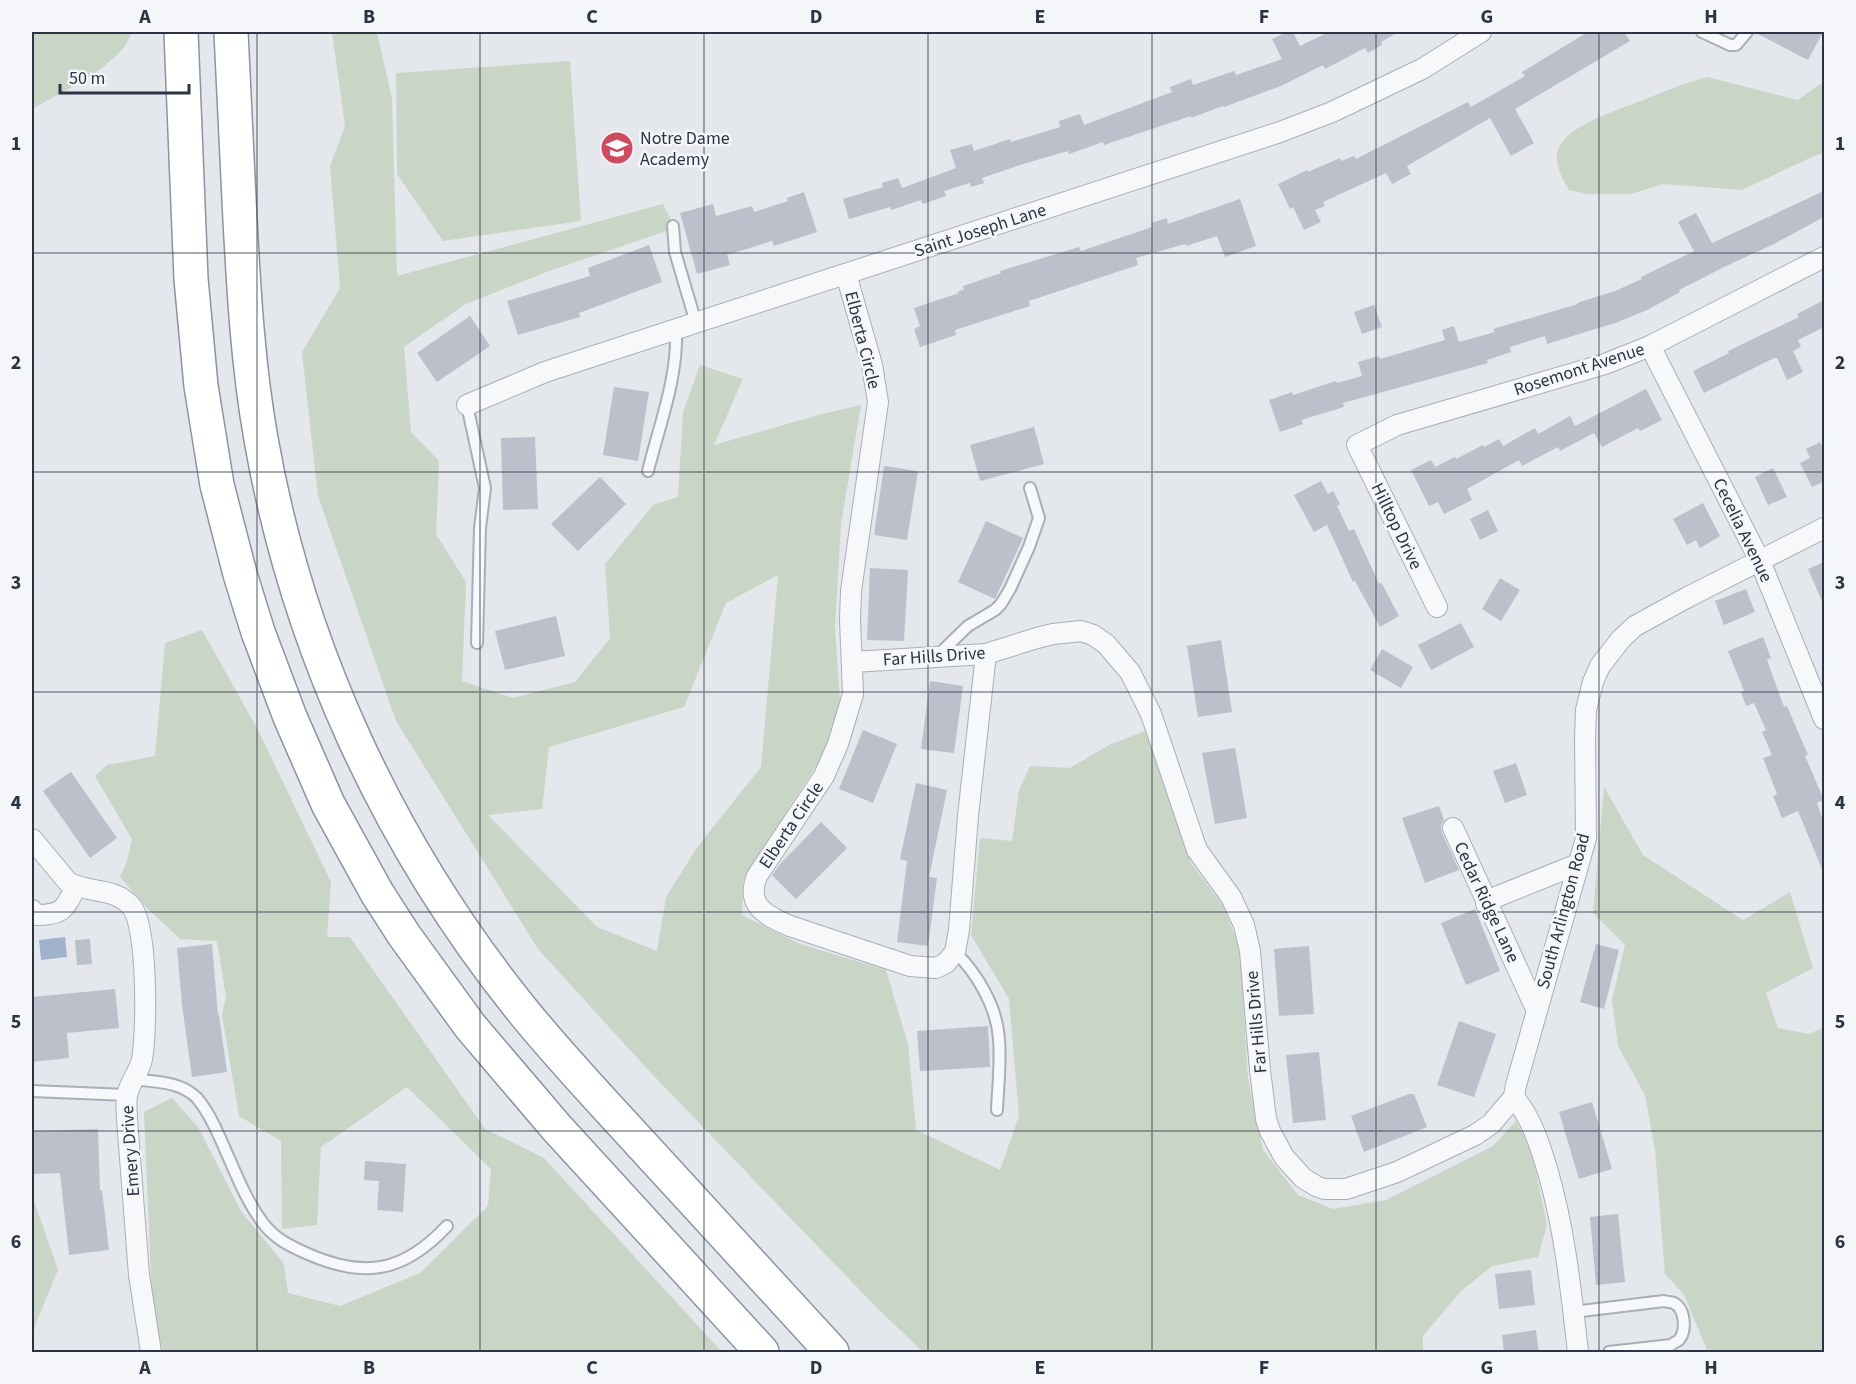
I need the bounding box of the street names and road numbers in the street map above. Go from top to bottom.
street label: Saint Joseph Lane [911,197,1049,264]
street label: Elberta Circle [838,289,887,392]
street label: Rosemont Avenue [1511,337,1648,402]
street label: Cecelia Avenue [1707,474,1779,587]
street label: Hilltop Drive [1365,479,1428,574]
street label: Far Hills Drive [882,640,986,673]
street label: Elberta Circle [753,777,830,874]
street label: South Arlington Road [1531,830,1596,992]
street label: Cedar Ridge Lane [1448,838,1526,967]
street label: Far Hills Drive [1240,970,1273,1074]
street label: Emery Drive [115,1105,146,1197]

